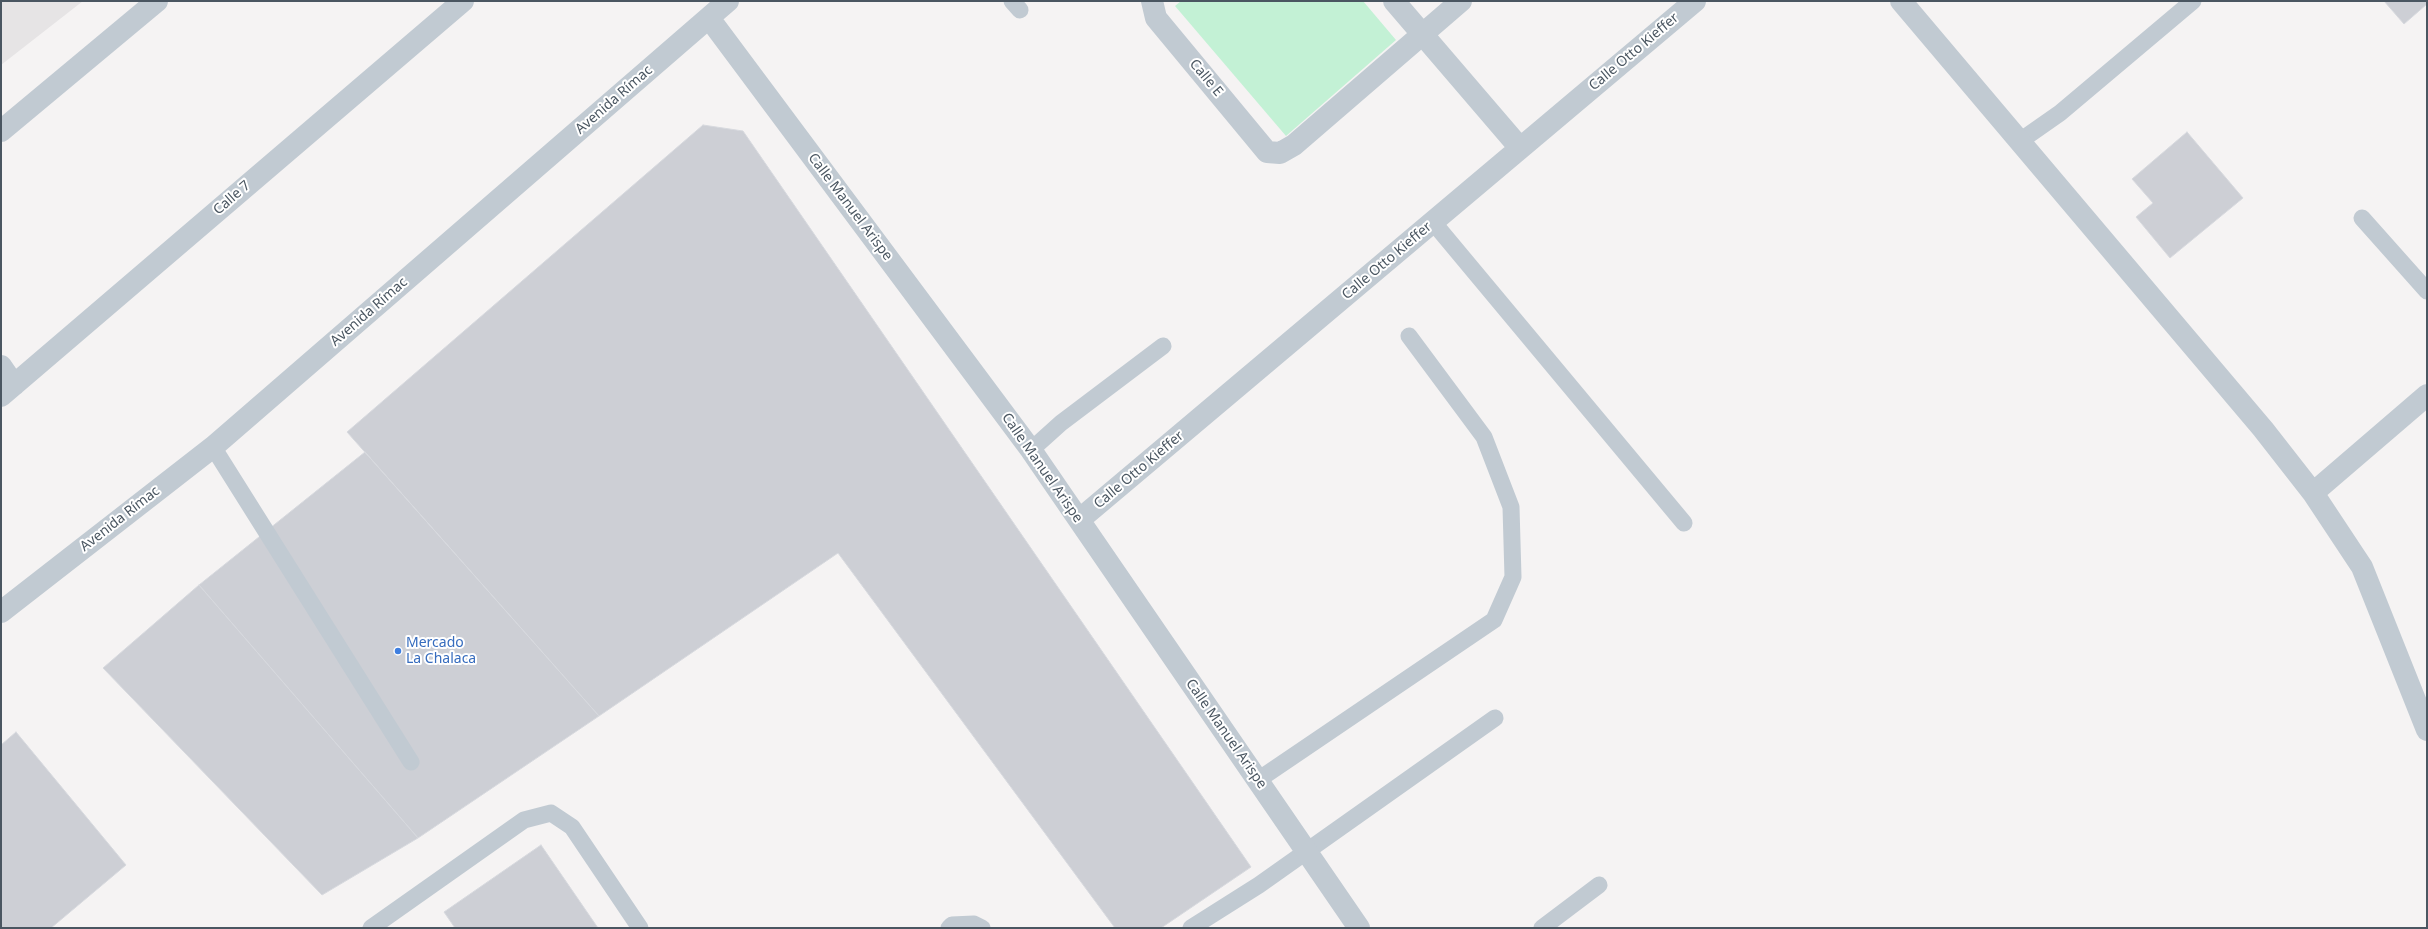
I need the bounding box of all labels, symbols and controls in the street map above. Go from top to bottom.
street label: Calle Otto Kieffer [1586,10,1682,94]
street label: Calle E [1186,56,1226,100]
street label: Avenida Rímac [572,62,656,138]
street label: Calle Manuel Arispe [804,150,896,264]
street label: Calle 7 [210,177,254,219]
street label: Calle Otto Kieffer [1339,219,1435,303]
street label: Avenida Rímac [327,274,411,350]
street label: Calle Manuel Arispe [998,410,1086,526]
street label: Calle Otto Kieffer [1091,428,1187,512]
street label: Avenida Rímac [77,483,163,555]
place label: Mercado La Chalaca [406,635,476,668]
marker: Mercado La Chalaca [393,646,403,656]
street label: Calle Manuel Arispe [1182,676,1270,792]

